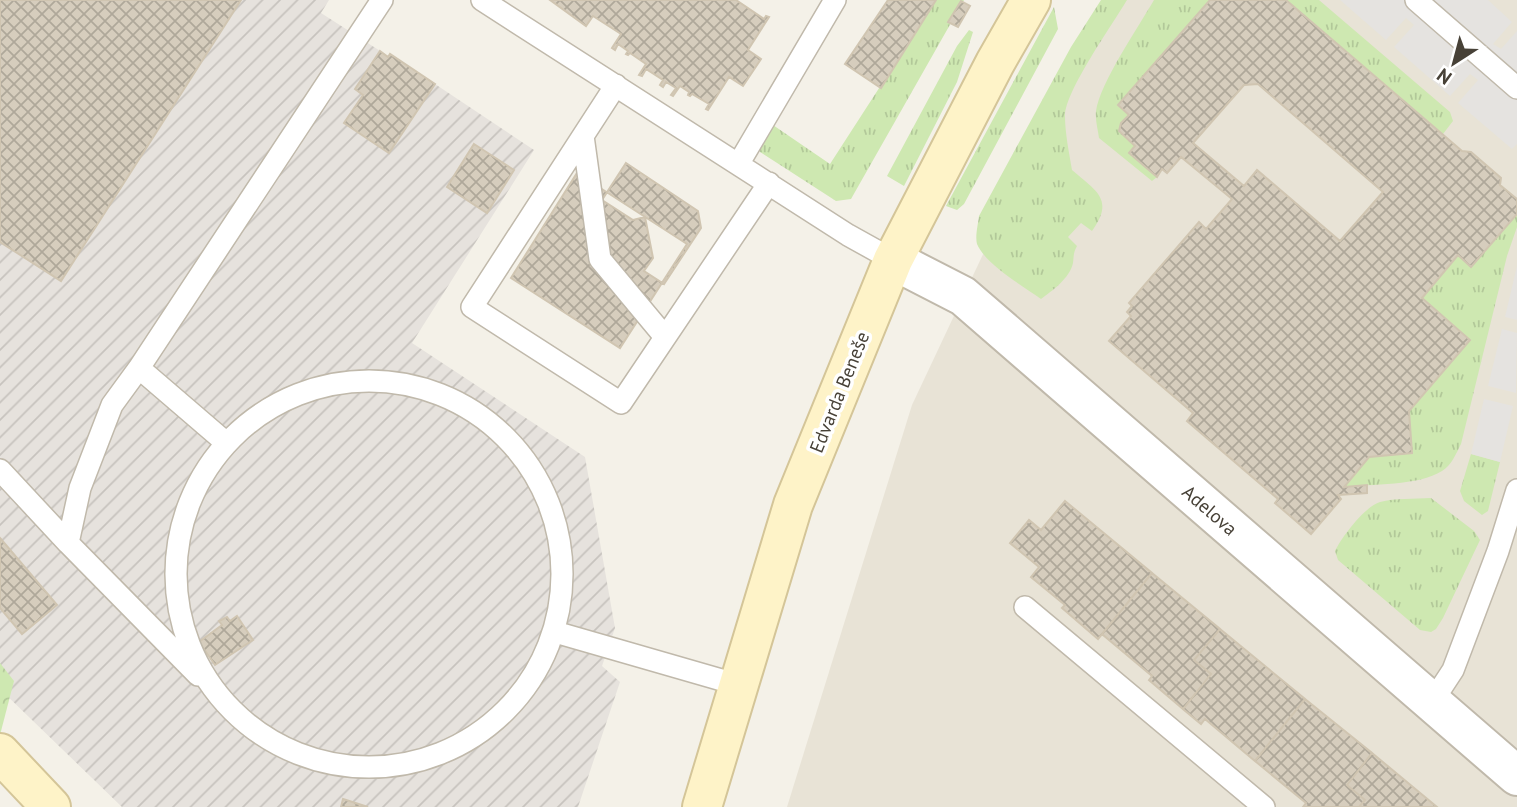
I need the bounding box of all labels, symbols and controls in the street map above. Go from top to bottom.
north arrow [1419,28,1489,98]
text: N [1432,63,1456,90]
street label: Edvarda Beneše [804,328,874,456]
street label: Adelova [1178,480,1242,540]

